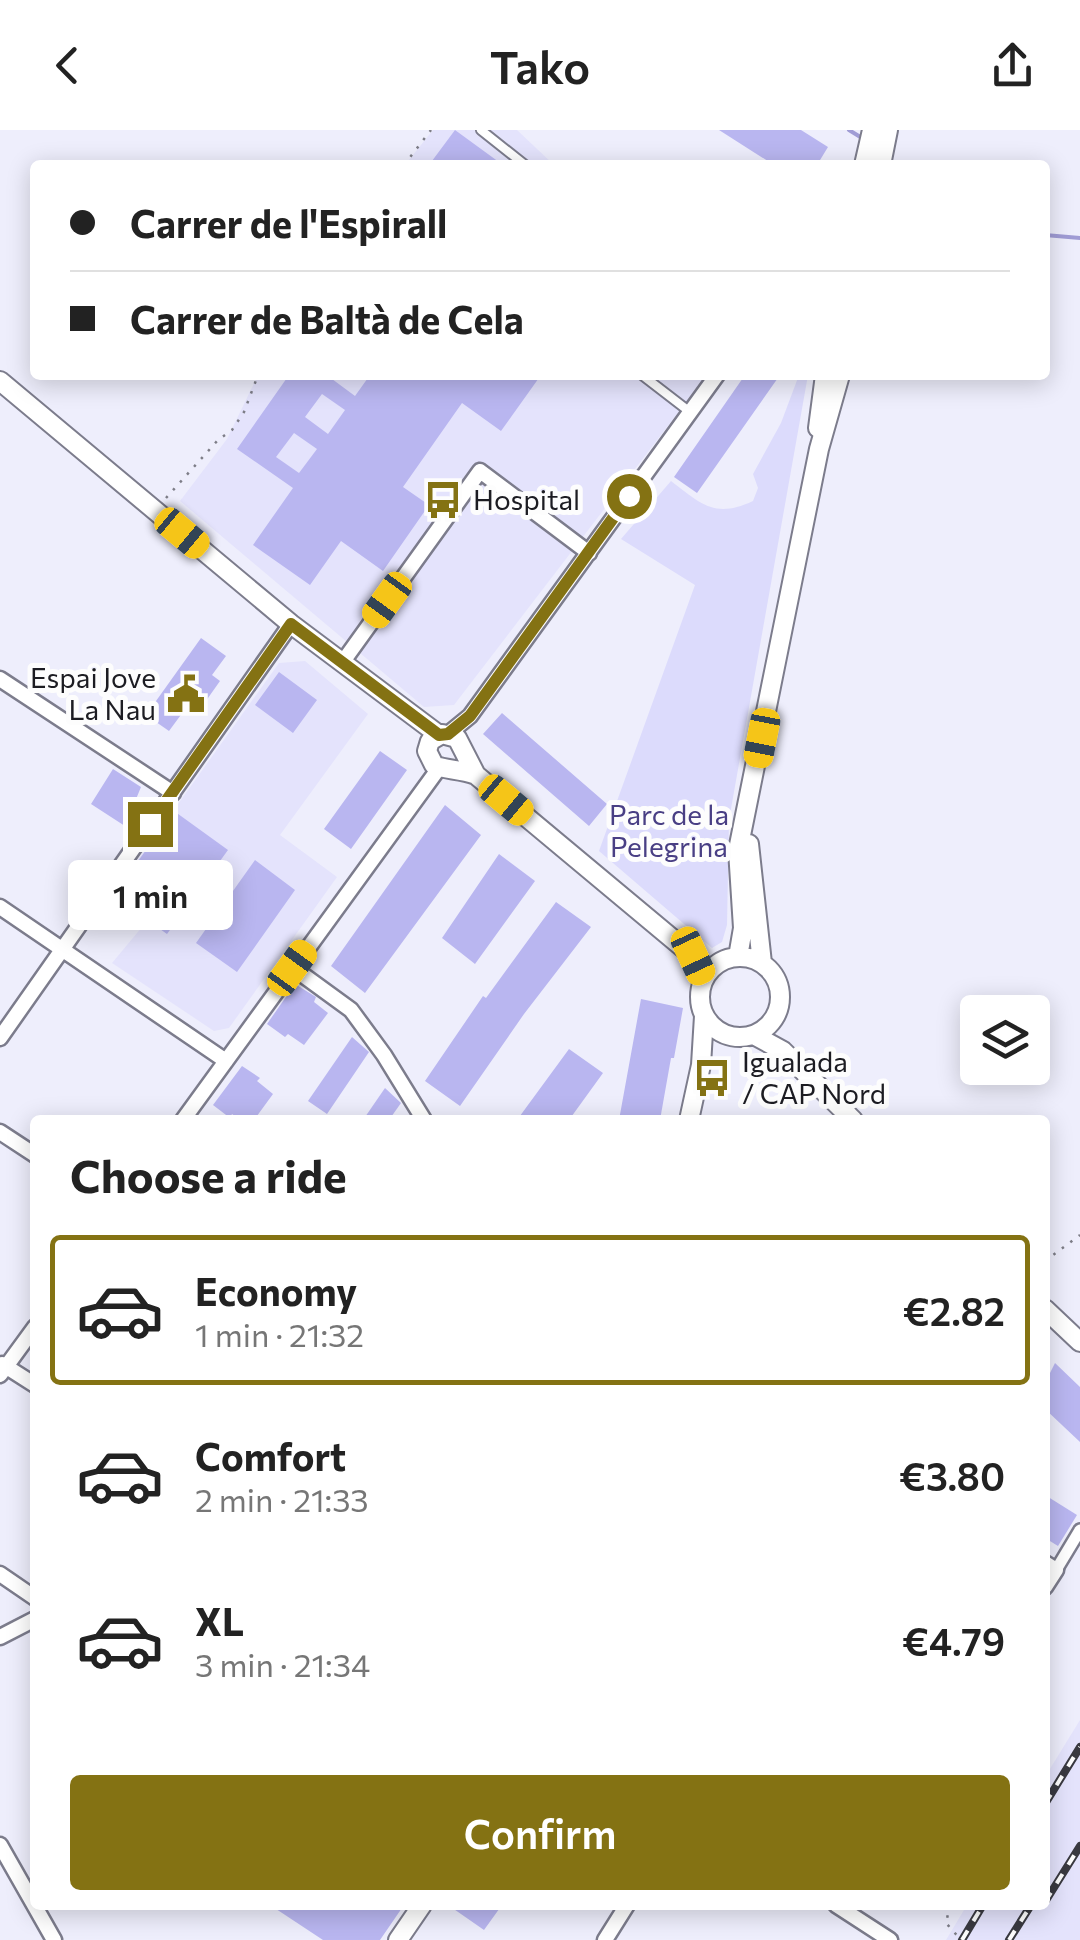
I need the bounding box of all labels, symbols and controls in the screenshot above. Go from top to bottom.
icon: back [40,38,95,93]
text: Tako [490,38,590,93]
icon: share [985,38,1040,93]
text: Carrer de l'Espirall [130,199,447,246]
text: Carrer de Baltà de Cela [130,295,524,342]
route start [607,474,652,519]
bus stop icon: Hospital [422,479,464,521]
place label: Hospital [473,482,580,516]
car [149,502,215,564]
car [357,567,417,633]
place label: Espai Jove La Nau [30,660,156,726]
public building icon: Espai Jove La Nau [165,673,207,715]
car [742,706,782,770]
car [473,769,539,831]
park label: Parc de la Pelegrina [609,797,729,863]
route end [128,802,173,847]
callout: 1 min [68,859,232,929]
text: 1 min [113,875,188,915]
car [667,922,719,990]
car [262,935,322,1001]
map controls [960,995,1050,1085]
button: layers [960,995,1050,1085]
place label: Igualada / CAP Nord [742,1044,886,1110]
bus stop icon: Igualada / CAP Nord [691,1057,733,1099]
text: Choose a ride [70,1147,347,1202]
icon: car [75,1265,165,1355]
text: Economy [195,1267,357,1314]
text: €2.82 [903,1287,1005,1334]
text: 1 min · 21:32 [195,1314,364,1354]
icon: car [75,1430,165,1520]
text: Comfort [195,1432,346,1479]
text: €3.80 [899,1452,1005,1499]
text: 2 min · 21:33 [195,1479,369,1519]
icon: car [75,1595,165,1685]
text: XL [195,1597,244,1644]
text: €4.79 [902,1617,1005,1664]
text: 3 min · 21:34 [195,1644,370,1684]
button: Confirm [70,1775,1010,1890]

